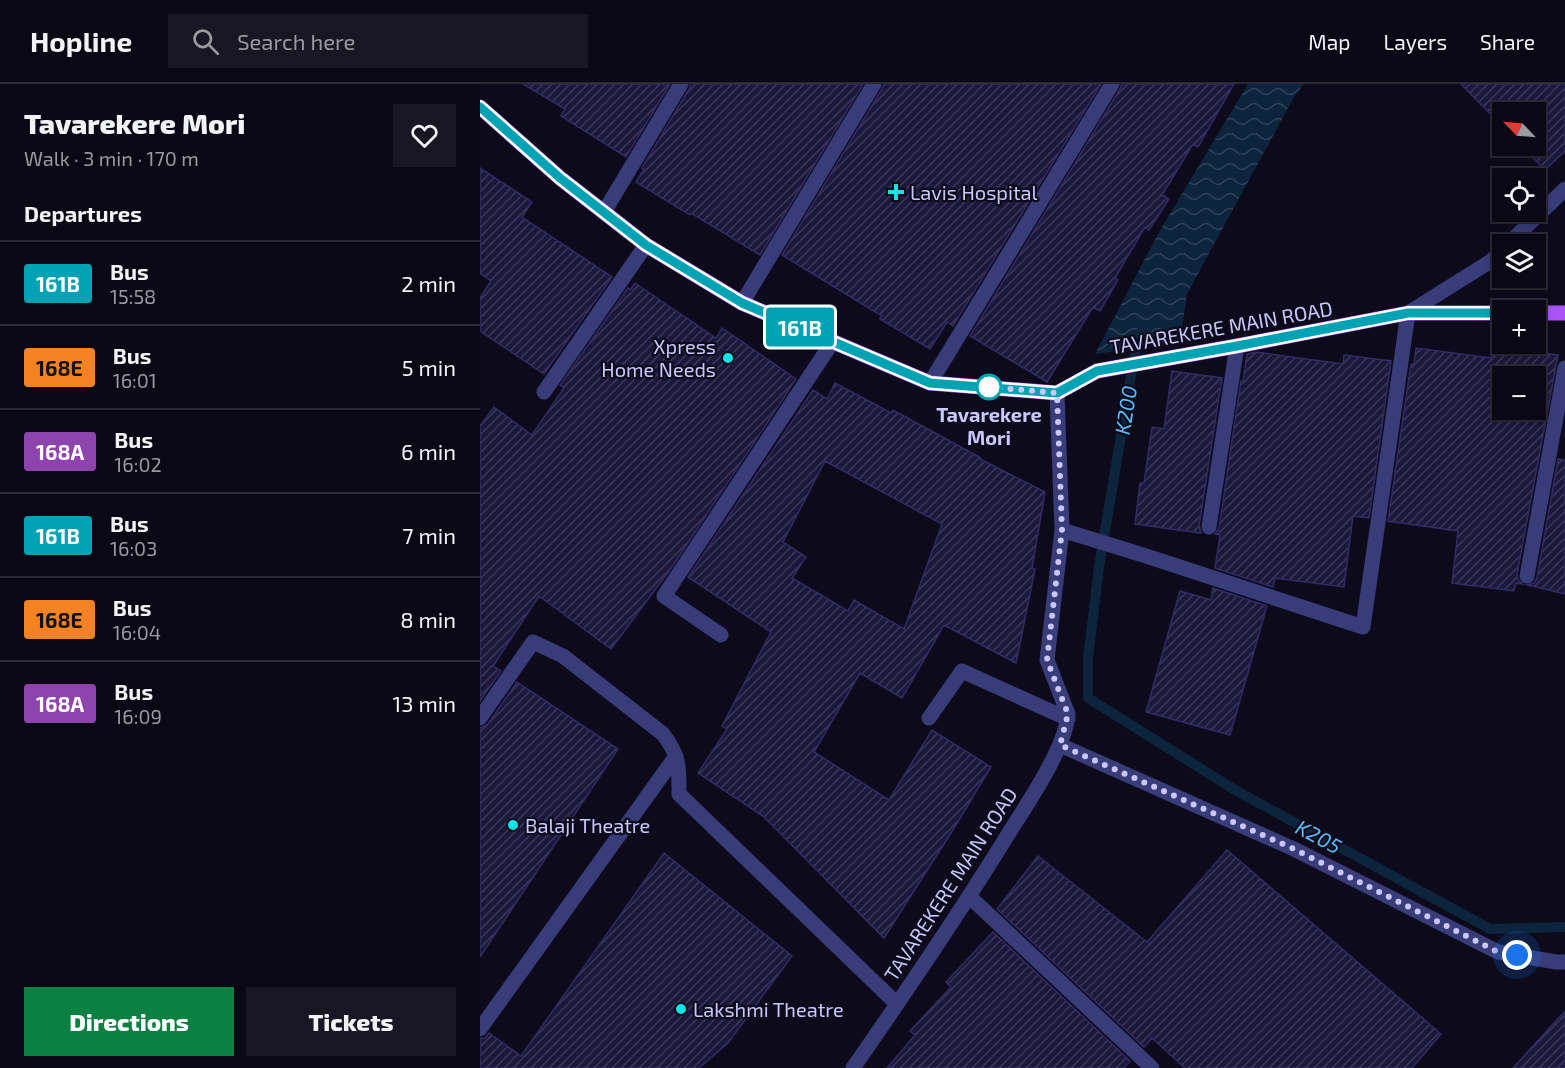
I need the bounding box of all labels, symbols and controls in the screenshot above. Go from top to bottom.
search box [168,14,588,68]
text: Hopline [30,24,132,58]
icon: search [189,25,222,58]
text: Search here [237,28,355,54]
text: Map [1308,29,1350,54]
text: Layers [1383,29,1447,54]
text: Share [1480,29,1535,54]
north arrow [1492,102,1546,156]
map controls [1492,102,1546,420]
button: heart [393,104,456,167]
text: Tavarekere Mori [24,106,245,140]
text: Walk · 3 min · 170 m [24,146,199,170]
button: locate [1492,168,1546,222]
place label: Lavis Hospital [910,180,1037,204]
marker: Lavis Hospital [887,183,905,201]
text: Departures [24,200,142,226]
button: layers [1492,234,1546,288]
text: Bus [110,258,149,284]
text: 2 min [401,270,456,296]
text: 161B [36,271,80,296]
text: 15:58 [110,284,156,308]
street label: TAVAREKERE MAIN ROAD [1108,296,1334,358]
button: + [1492,300,1546,354]
line badge: 161B [758,308,842,346]
text: 161B [778,315,822,340]
place label: Xpress Home Needs [601,334,716,381]
text: Bus [113,342,152,368]
marker: Xpress Home Needs [721,351,735,365]
text: 5 min [402,354,456,380]
text: 168E [36,355,83,380]
button: − [1492,366,1546,420]
text: 16:01 [113,368,157,392]
marker: Tavarekere Mori [976,374,1002,400]
water label: K200 [1109,384,1141,436]
place label: Tavarekere Mori [936,402,1042,449]
text: Bus [114,426,153,452]
text: 6 min [401,438,456,464]
text: 168A [36,439,84,464]
text: 16:02 [114,452,162,476]
text: Bus [110,510,149,536]
text: 7 min [402,522,456,548]
text: 161B [36,523,80,548]
text: 16:03 [110,536,157,560]
text: Bus [113,594,152,620]
text: 8 min [400,606,456,632]
text: 168E [36,607,83,632]
text: 16:04 [113,620,161,644]
text: Bus [114,678,153,704]
text: 13 min [393,690,456,716]
text: 168A [36,691,84,716]
text: 16:09 [114,704,162,728]
street label: TAVAREKERE MAIN ROAD [878,783,1022,985]
place label: Balaji Theatre [525,813,650,837]
water label: K205 [1292,814,1346,858]
marker: Balaji Theatre [506,818,520,832]
your location [1502,940,1532,970]
button: Directions [24,987,234,1056]
button: Tickets [246,987,456,1056]
place label: Lakshmi Theatre [693,997,844,1021]
marker: Lakshmi Theatre [674,1002,688,1016]

